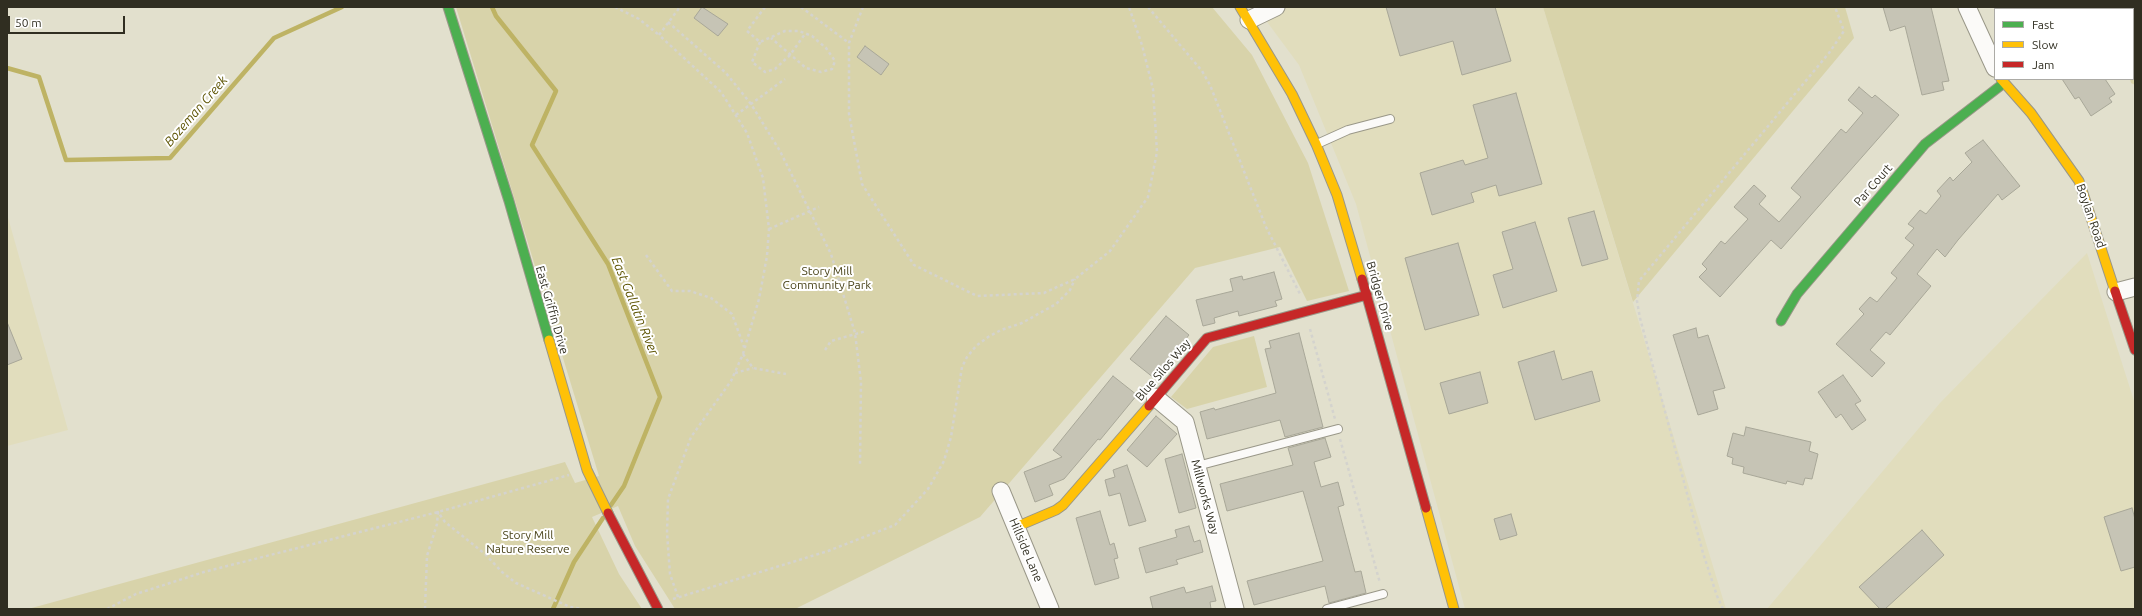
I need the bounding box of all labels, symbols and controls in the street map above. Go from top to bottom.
scale bar [10,8,127,34]
legend [1994,8,2134,80]
text: 50 m [15,16,42,29]
text: Fast [2032,18,2054,31]
text: Slow [2032,38,2058,51]
text: Jam [2032,58,2054,71]
water label: Bozeman Creek [161,73,231,149]
street label: Par Court [1851,161,1895,209]
street label: Boylan Road [2073,182,2109,250]
water label: East Gallatin River [608,255,662,357]
street label: Bridger Drive [1363,260,1397,332]
street label: East Griffin Drive [533,264,571,356]
park label: Story Mill Community Park [783,264,871,292]
street label: Blue Silos Way [1132,336,1194,404]
street label: Millworks Way [1188,458,1222,536]
street label: Hillside Lane [1006,516,1046,584]
park label: Story Mill Nature Reserve [486,528,570,556]

